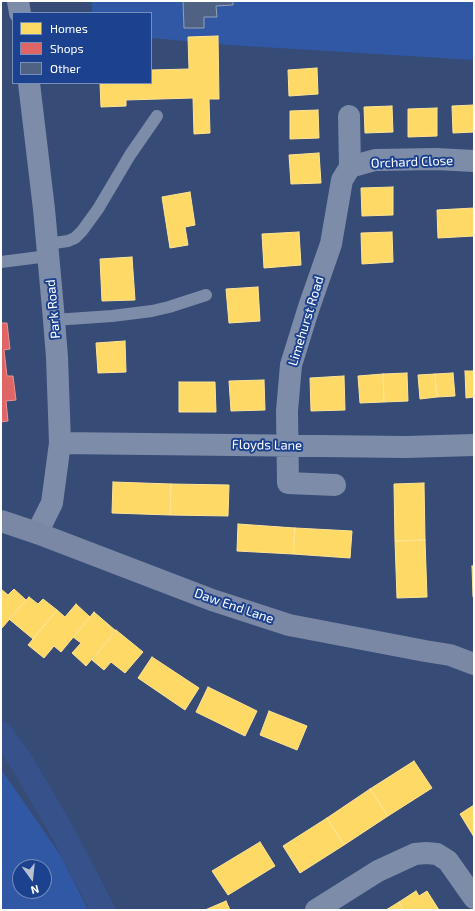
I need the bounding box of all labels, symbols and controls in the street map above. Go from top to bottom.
legend [12,12,152,84]
text: Homes [50,21,88,35]
text: Shops [50,41,84,55]
text: Other [50,61,81,75]
street label: Orchard Close [371,153,453,171]
street label: Limehurst Road [285,274,327,368]
street label: Park Road [43,279,63,339]
street label: Floyds Lane [232,437,302,453]
street label: Daw End Lane [192,585,276,627]
north arrow [12,859,52,899]
text: N [29,883,41,897]

